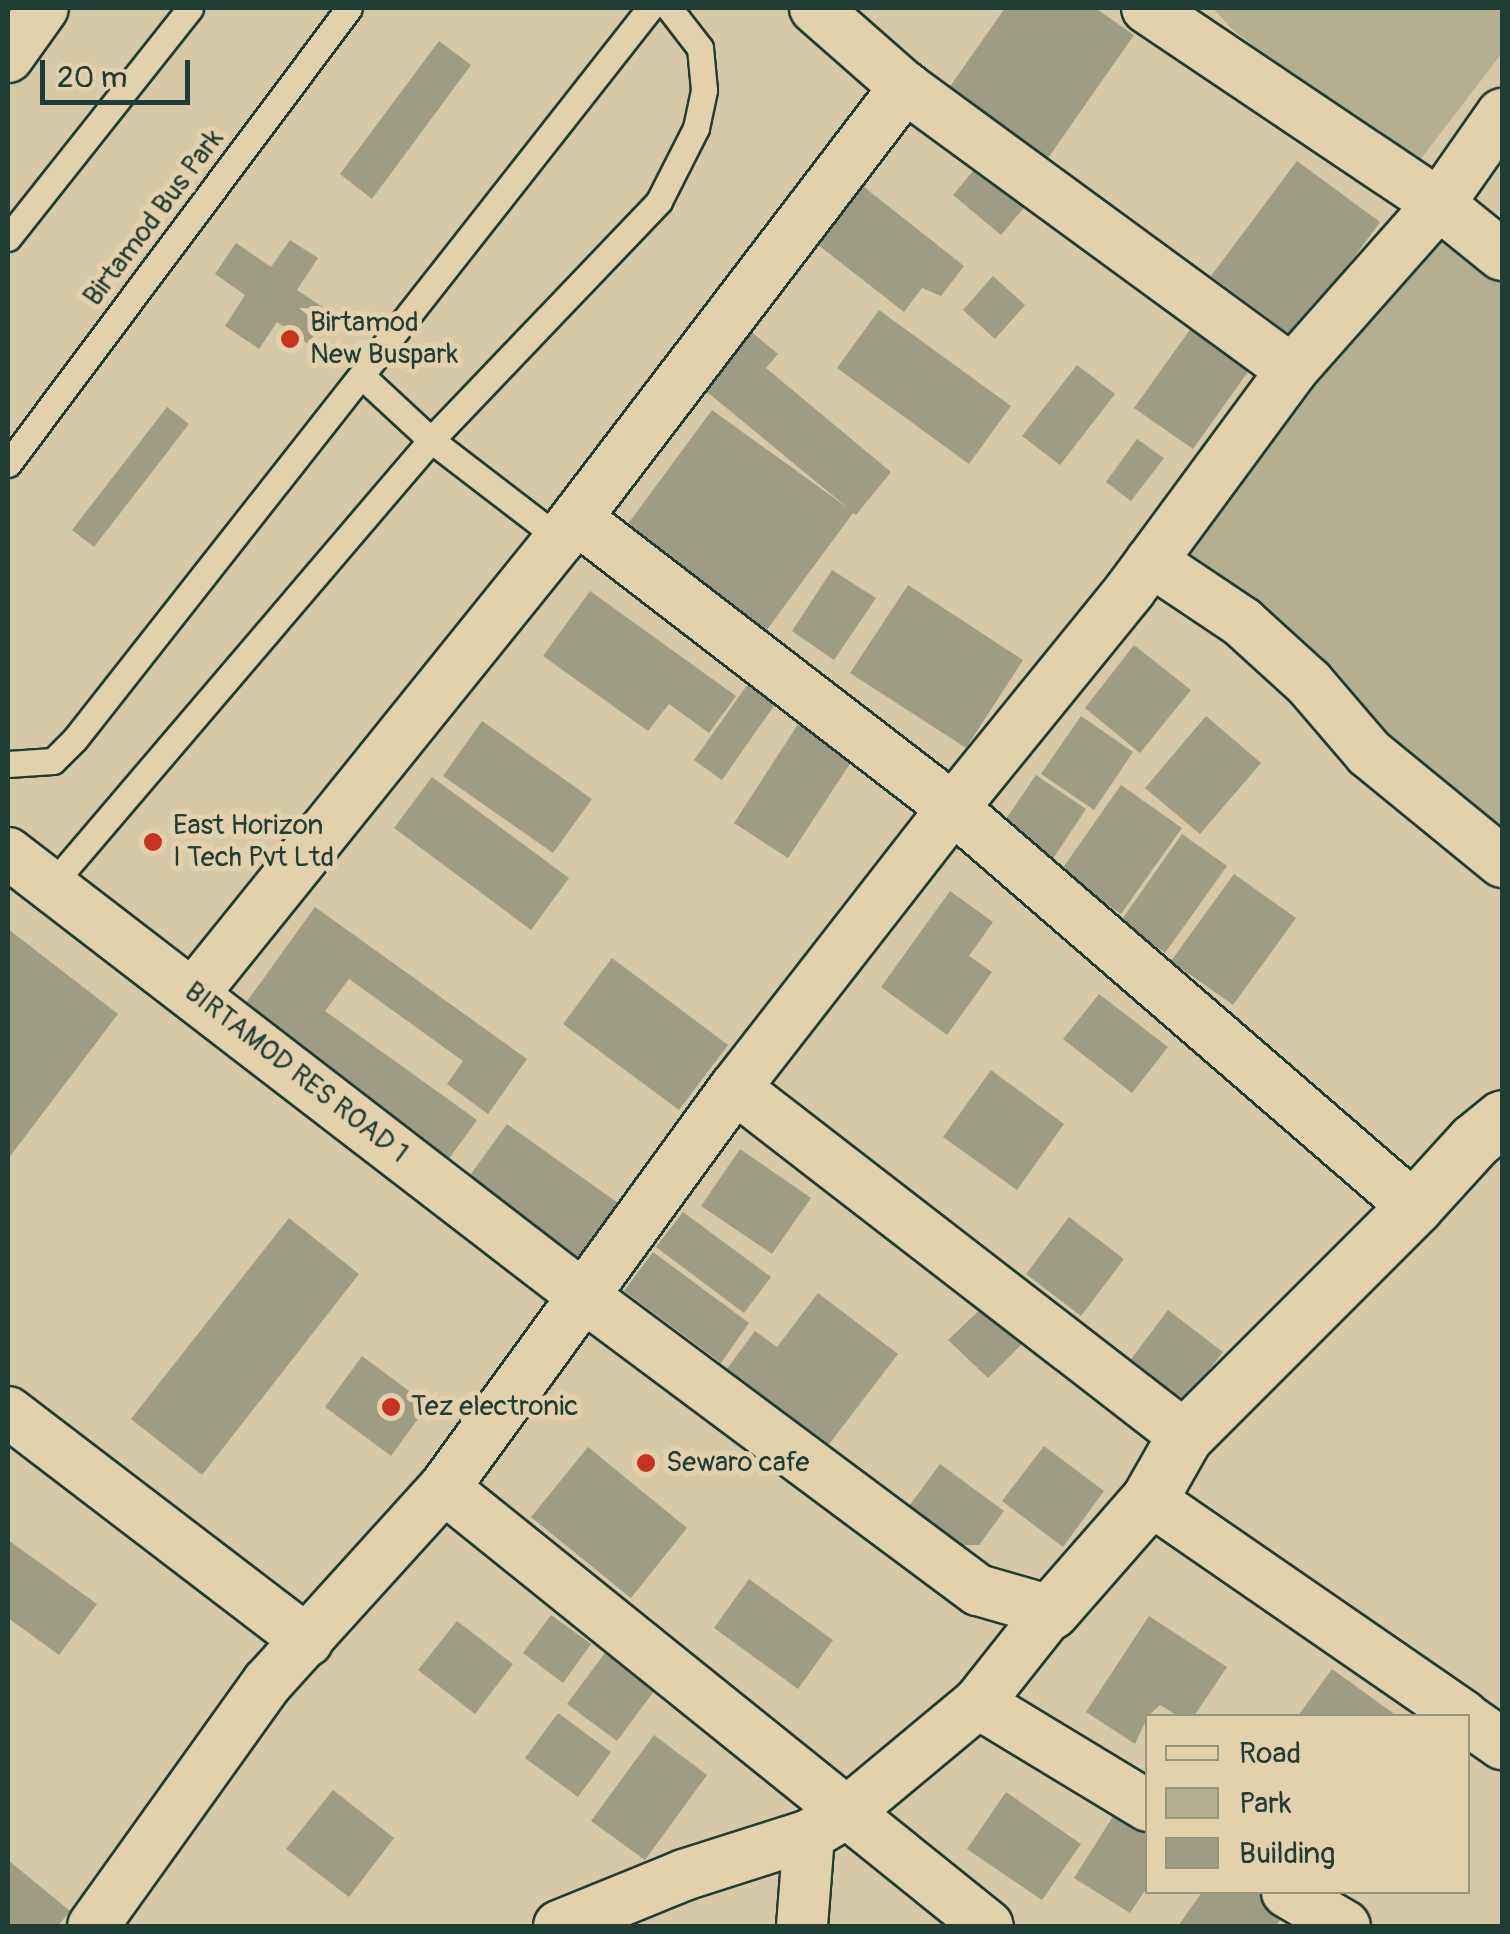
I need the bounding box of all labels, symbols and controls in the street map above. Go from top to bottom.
scale bar [45,40,195,102]
text: 20 m [57,59,127,96]
street label: Birtamod Bus Park [77,123,231,313]
place label: Birtamod New Buspark [310,306,458,372]
marker: Birtamod New Buspark [279,328,301,350]
place label: East Horizon I Tech Pvt Ltd [173,809,334,875]
marker: East Horizon I Tech Pvt Ltd [142,831,164,853]
street label: BIRTAMOD RES ROAD 1 [178,975,414,1171]
place label: Tez electronic [411,1390,578,1424]
marker: Tez electronic [380,1396,402,1418]
place label: Sewaro cafe [666,1446,809,1480]
marker: Sewaro cafe [635,1452,657,1474]
legend [1145,1714,1470,1894]
text: Road [1239,1735,1301,1772]
text: Park [1239,1785,1292,1822]
text: Building [1239,1835,1335,1872]

